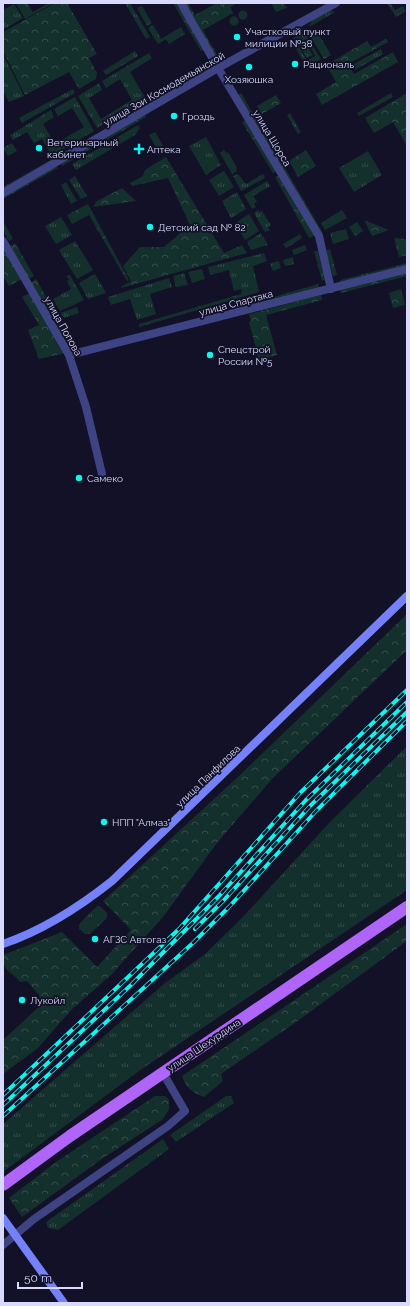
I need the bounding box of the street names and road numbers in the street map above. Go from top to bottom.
street label: улица Зои Космодемьянской [101,50,227,128]
street label: улица Щорса [251,108,293,168]
street label: улица Спартака [198,288,274,318]
street label: улица Попова [42,294,84,358]
street label: улица Панфилова [174,743,242,809]
street label: улица Шехурдина [165,1016,243,1074]

